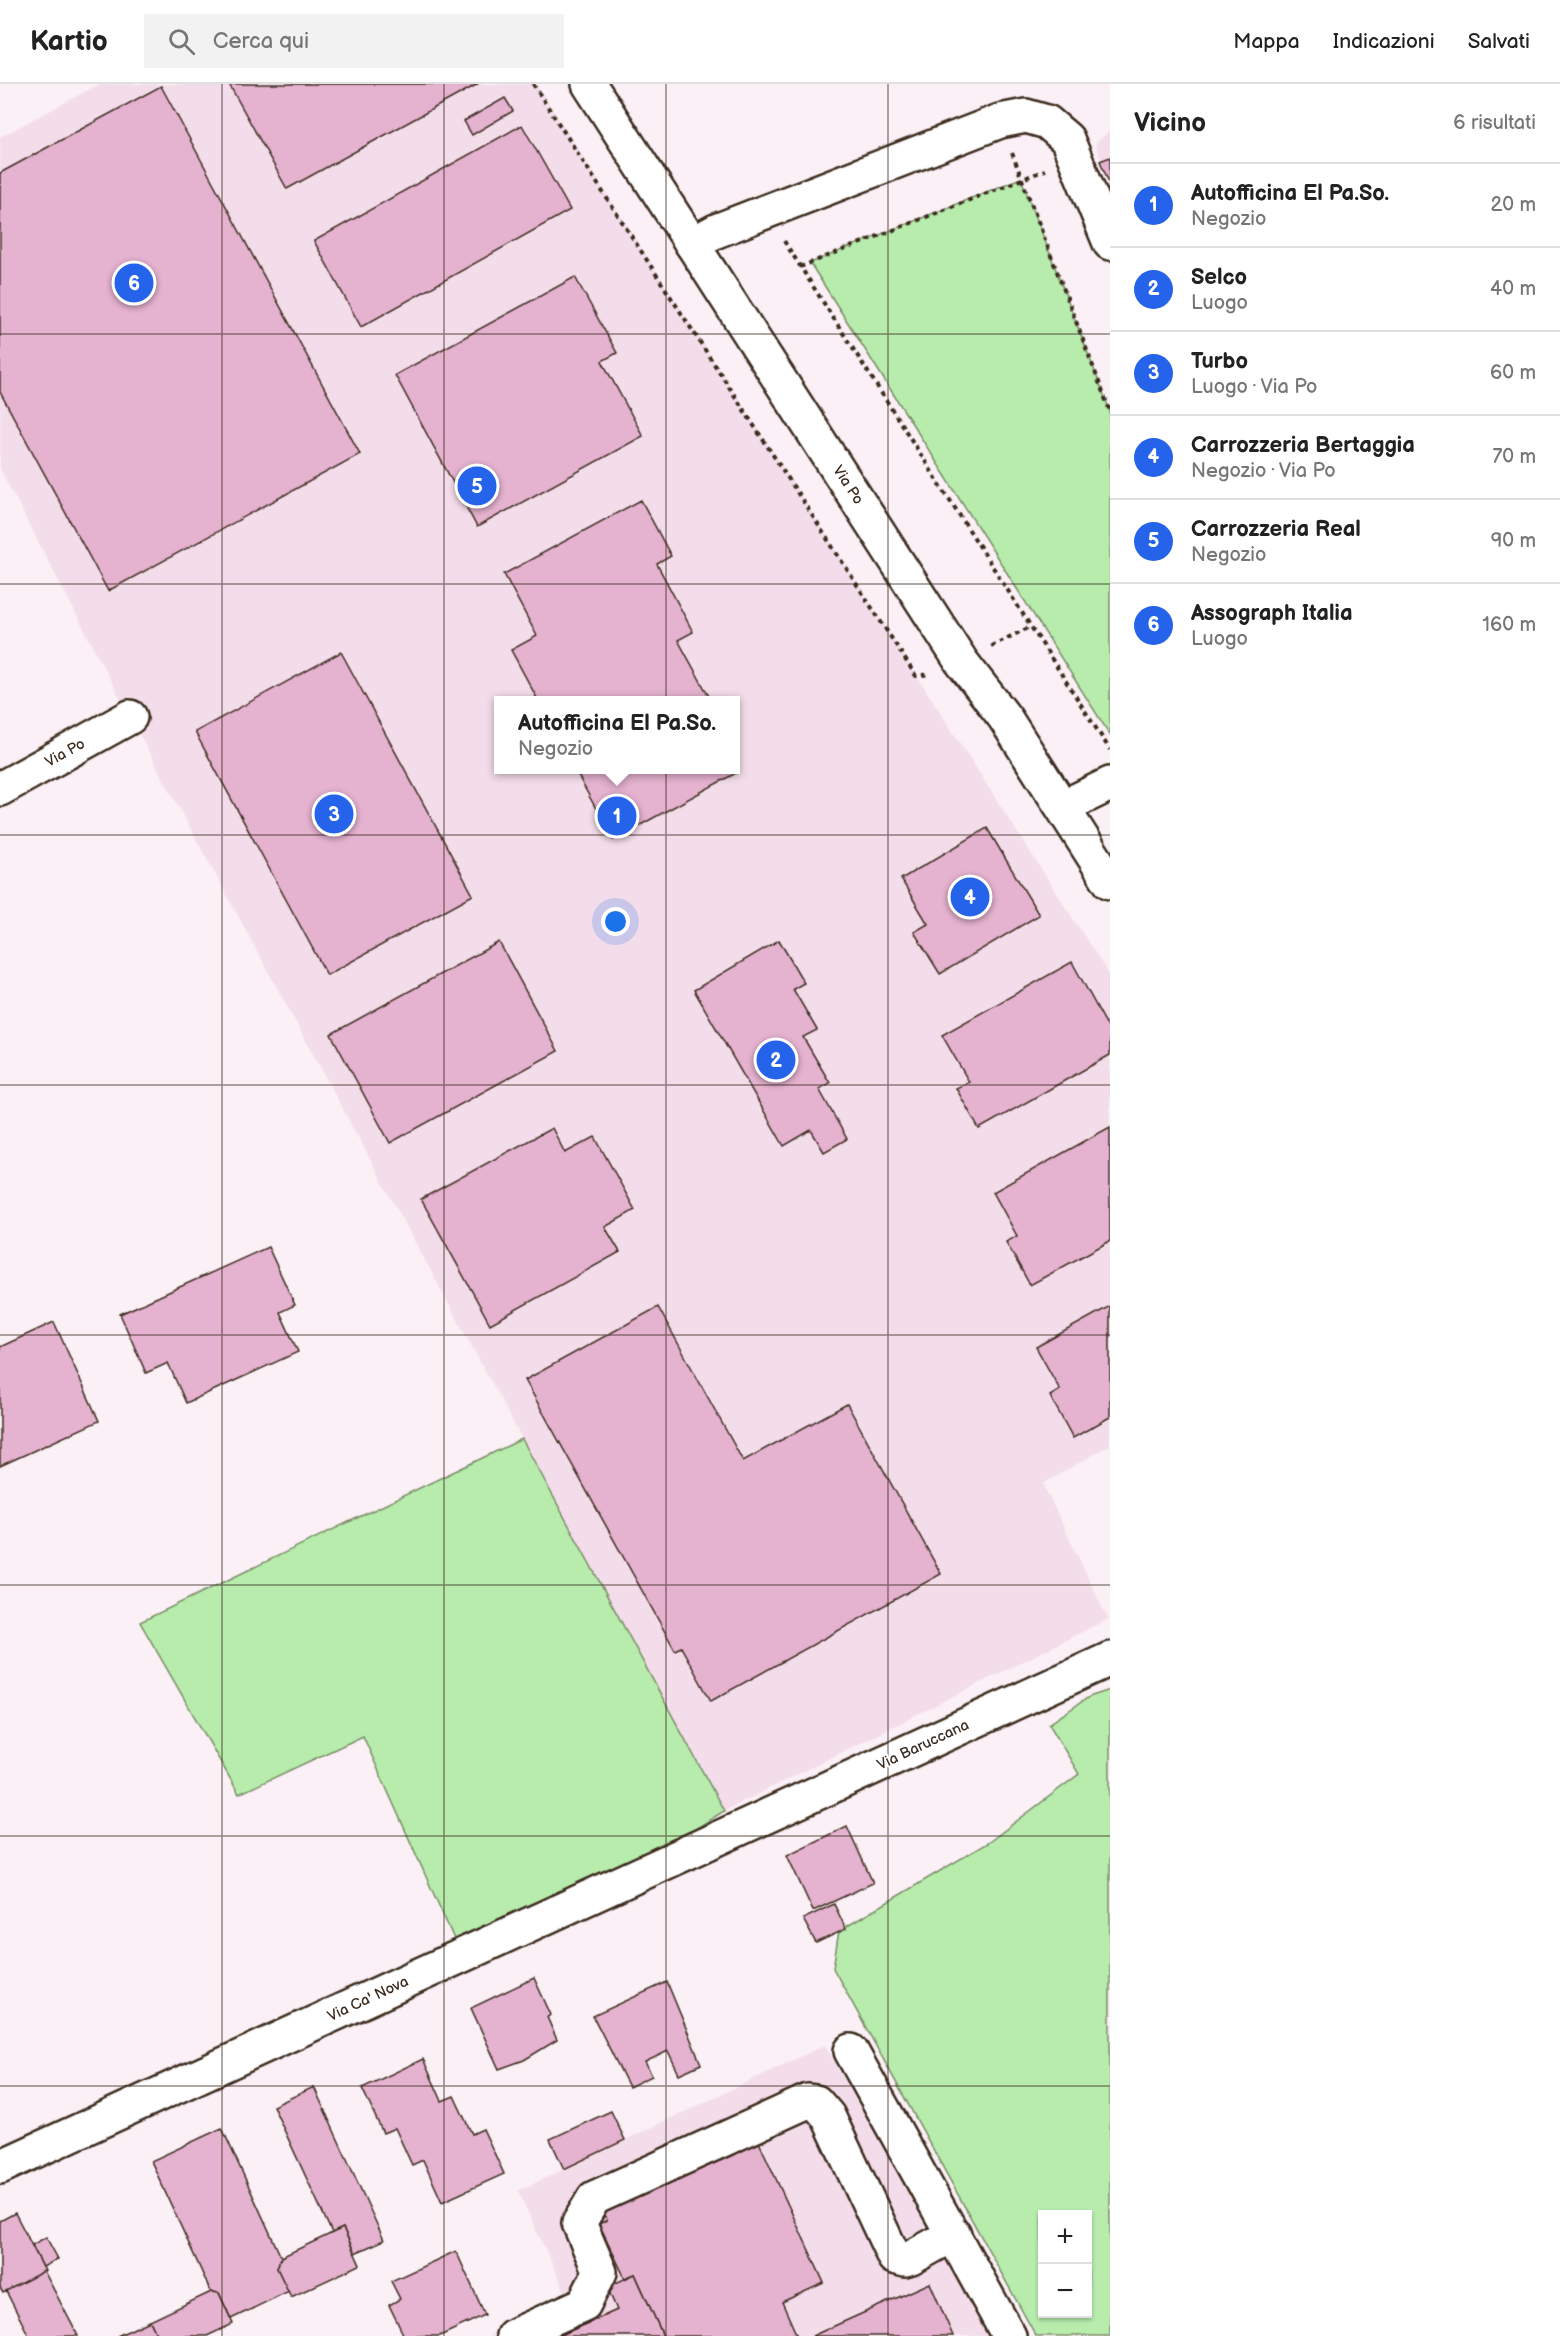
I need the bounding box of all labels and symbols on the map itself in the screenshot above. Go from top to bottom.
pin: 6 [114,260,154,306]
street label: Via Po [828,462,868,508]
pin: 5 [458,464,496,508]
street label: Via Po [42,734,88,772]
pin: 3 [314,792,354,836]
pin: 1 [598,794,636,838]
pin: 4 [950,874,990,920]
your location [601,907,630,936]
pin: 2 [756,1038,796,1082]
street label: Via Baruccana [874,1715,972,1775]
street label: Via Ca' Nova [325,1972,411,2026]

